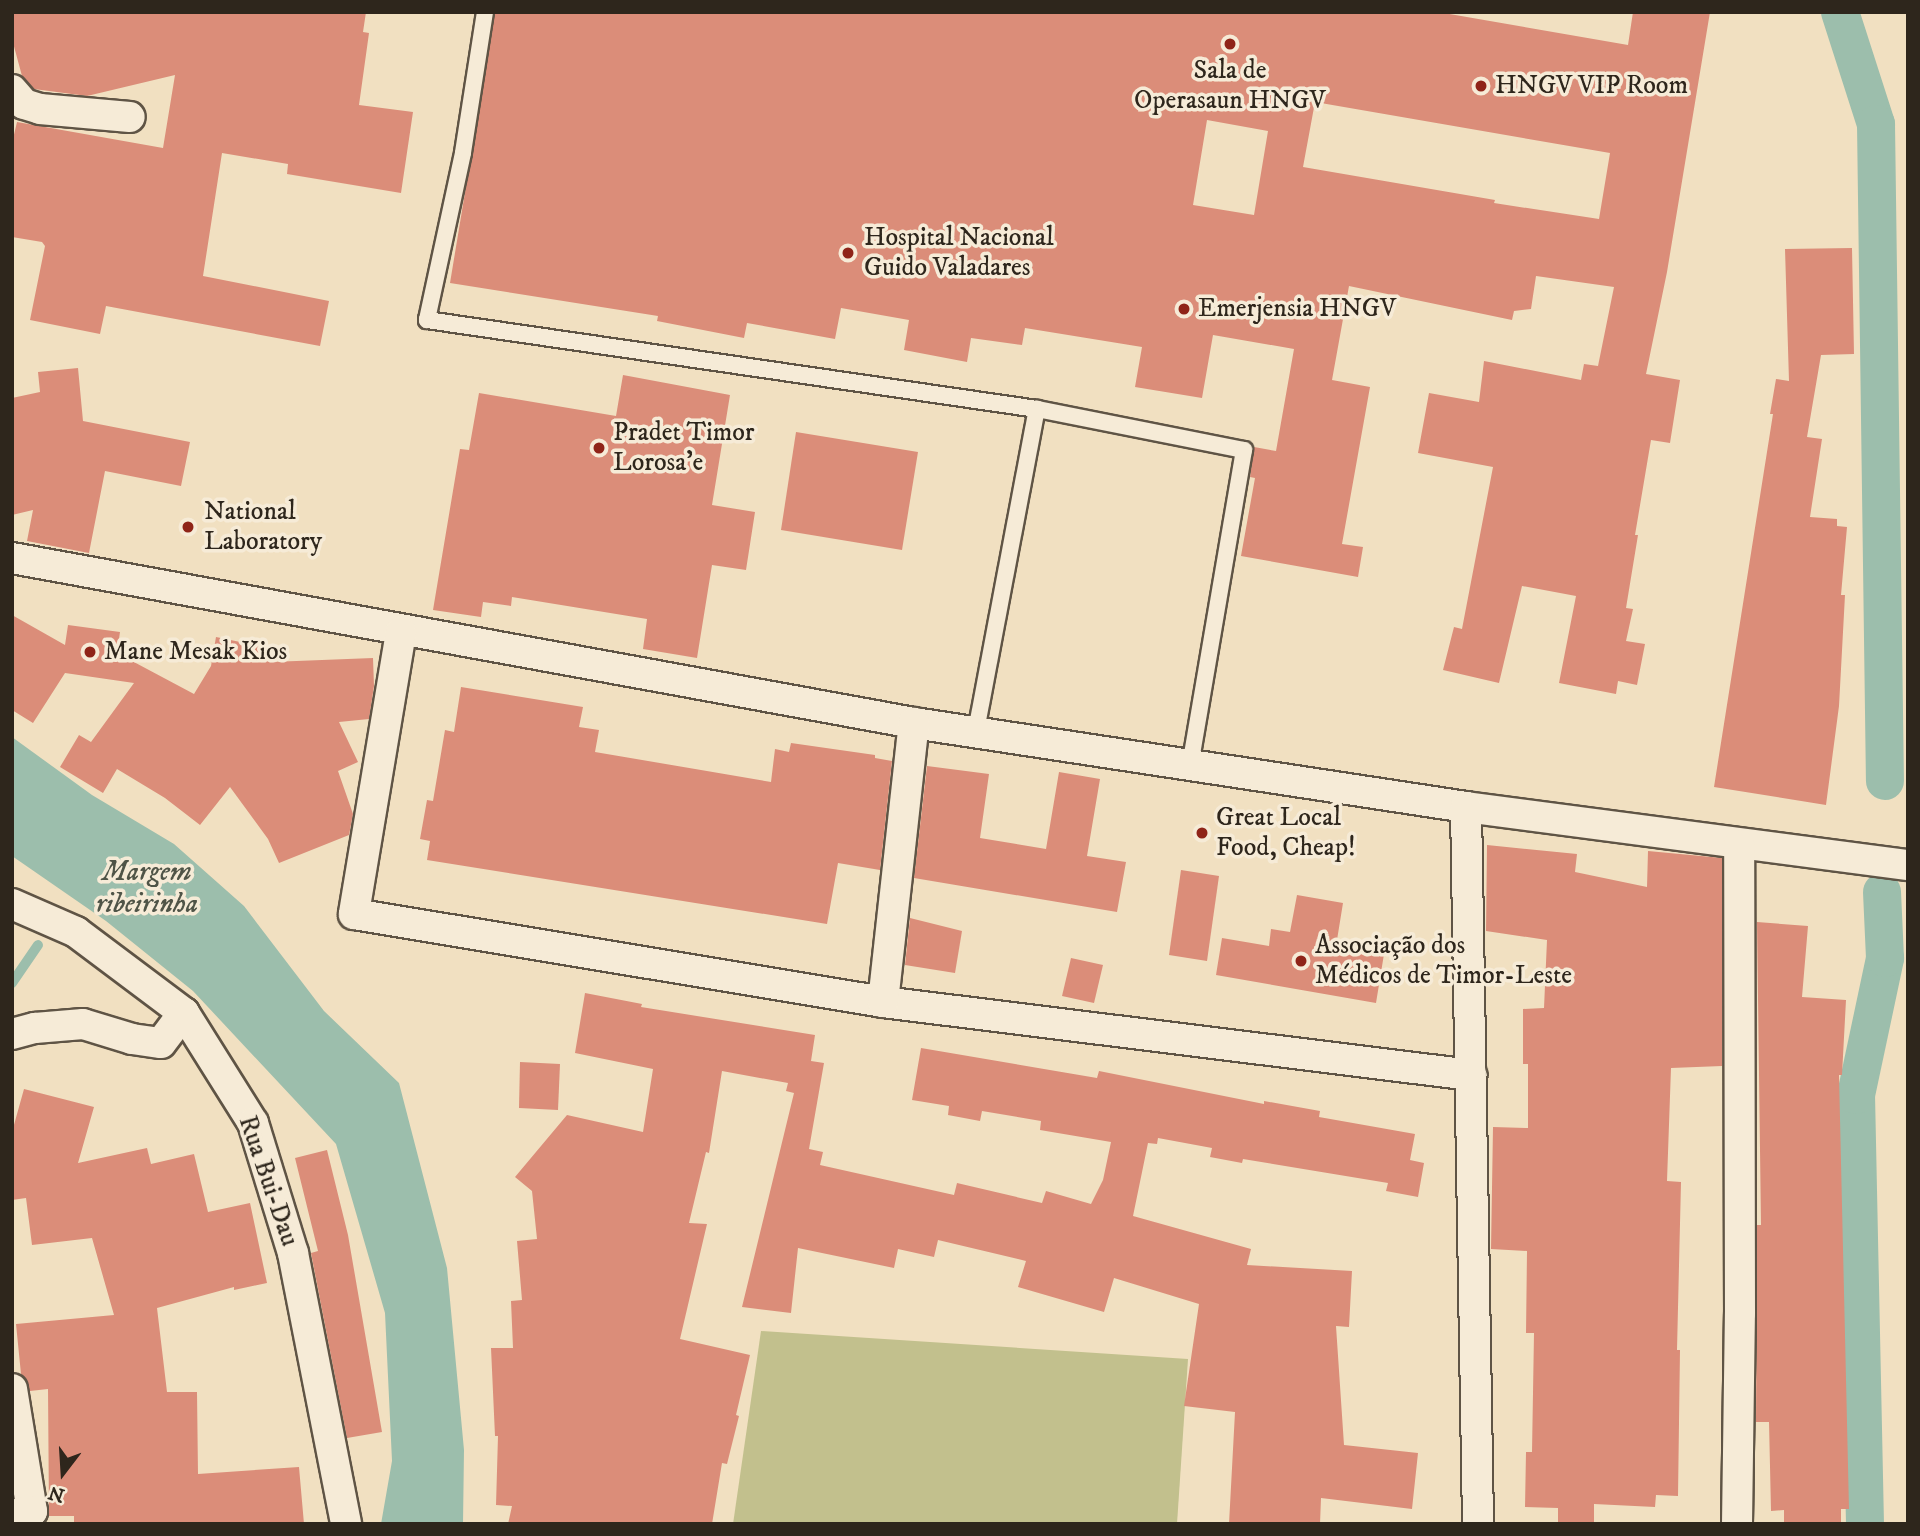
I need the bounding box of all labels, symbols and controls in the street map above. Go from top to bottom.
marker: Sala de Operasaun HNGV [1222,36,1238,52]
place label: Sala de Operasaun HNGV [1134,55,1326,116]
place label: HNGV VIP Room [1495,70,1688,102]
marker: HNGV VIP Room [1473,78,1489,94]
place label: Hospital Nacional Guido Valadares [864,222,1054,284]
marker: Hospital Nacional Guido Valadares [838,243,858,263]
place label: Emerjensia HNGV [1198,293,1396,325]
marker: Emerjensia HNGV [1176,301,1192,317]
place label: Pradet Timor Lorosa'e [613,417,754,478]
marker: Pradet Timor Lorosa'e [591,440,607,456]
place label: National Laboratory [204,496,322,558]
marker: National Laboratory [178,517,198,537]
place label: Mane Mesak Kios [104,636,287,668]
marker: Mane Mesak Kios [82,644,98,660]
place label: Great Local Food, Cheap! [1216,802,1355,864]
marker: Great Local Food, Cheap! [1194,825,1210,841]
water label: Margem ribeirinha [96,855,198,921]
place label: Associação dos Médicos de Timor-Leste [1315,930,1572,992]
marker: Associação dos Médicos de Timor-Leste [1293,953,1309,969]
street label: Rua Bui-Dau [231,1112,305,1250]
north arrow [28,1438,98,1508]
text: N [46,1480,68,1507]

